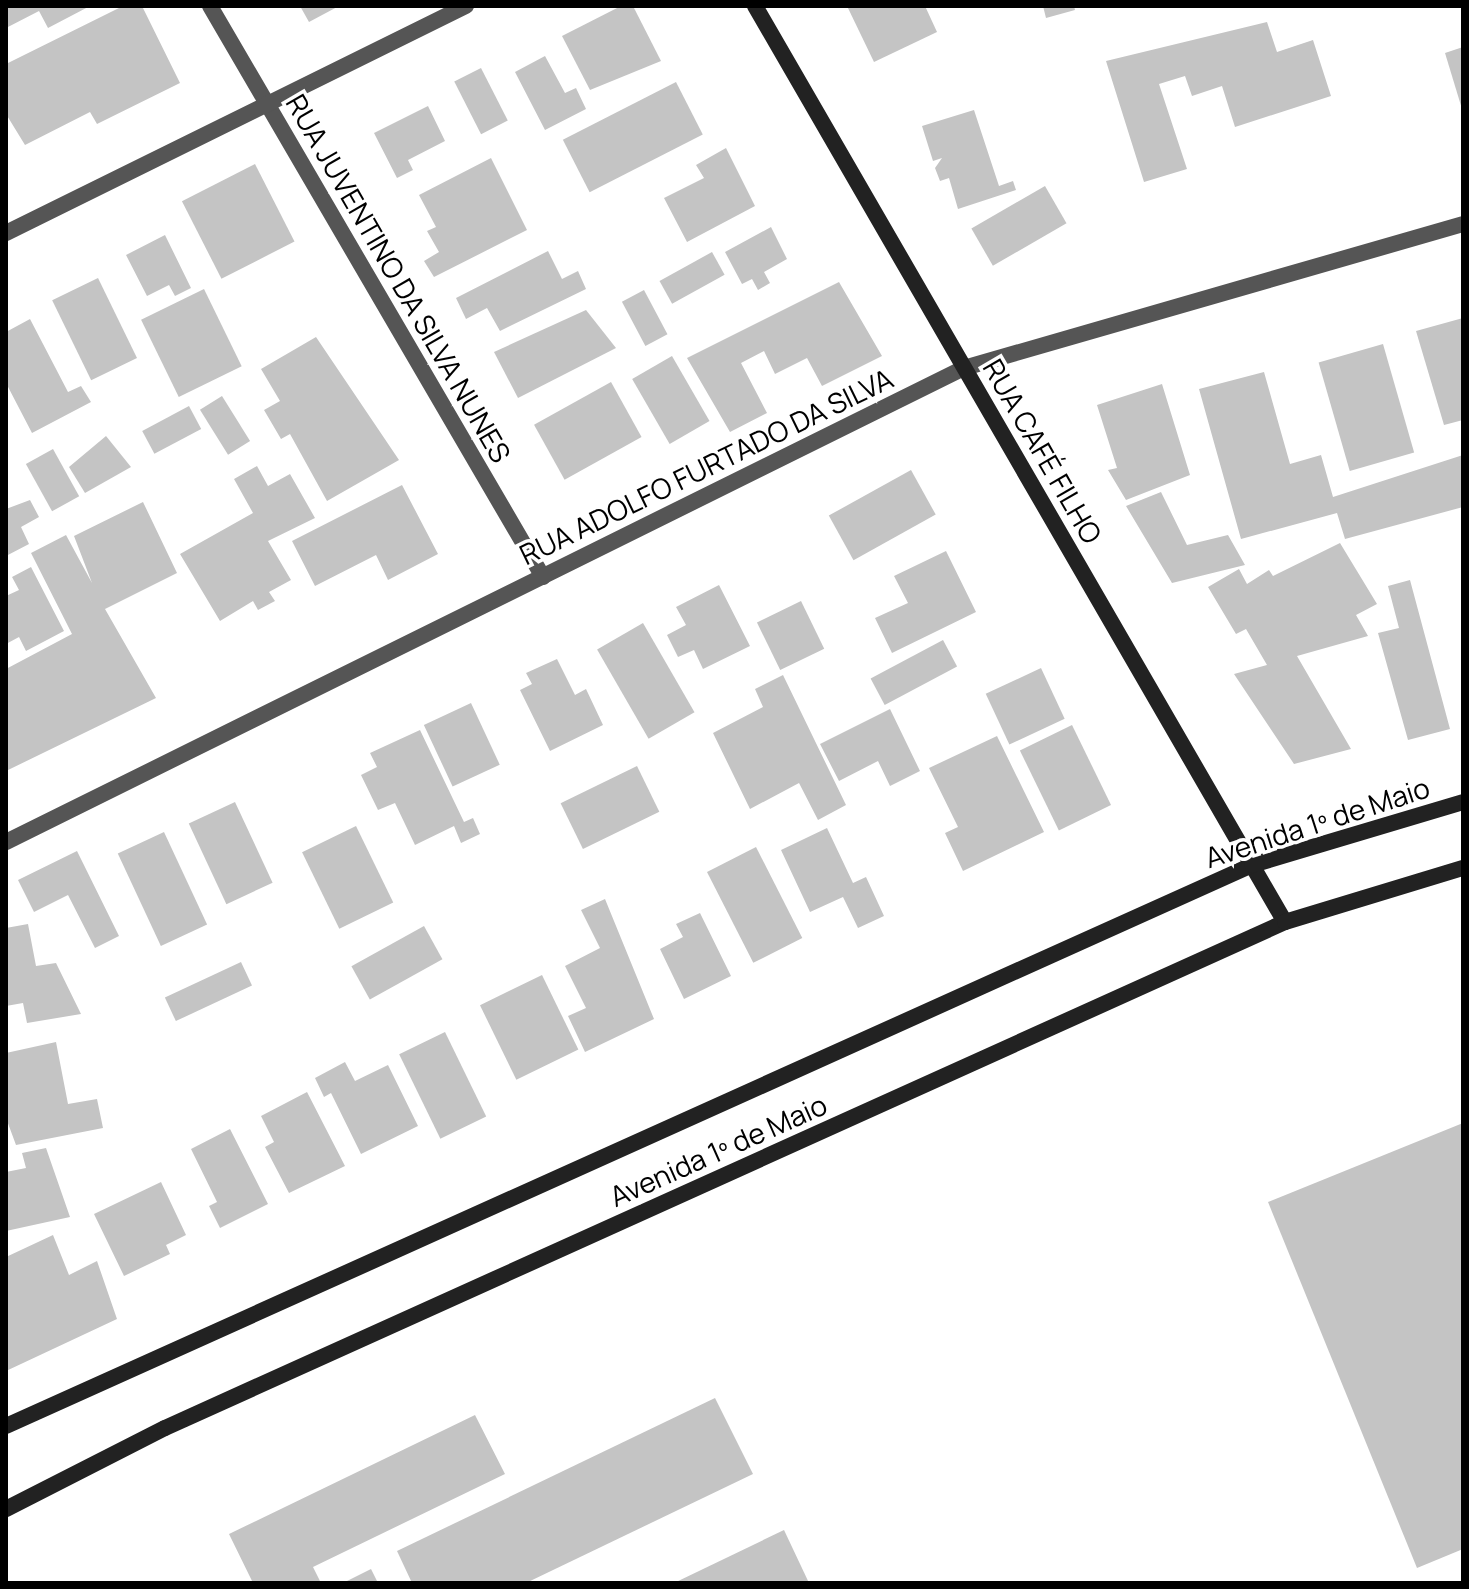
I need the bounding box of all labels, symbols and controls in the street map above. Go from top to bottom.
street label: RUA JUVENTINO DA SILVA NUNES [280,88,518,468]
street label: RUA CAFÉ FILHO [977,353,1109,549]
street label: RUA ADOLFO FURTADO DA SILVA [514,361,898,571]
street label: Avenida 1º de Maio [1201,770,1433,874]
street label: Avenida 1º de Maio [604,1087,832,1213]

